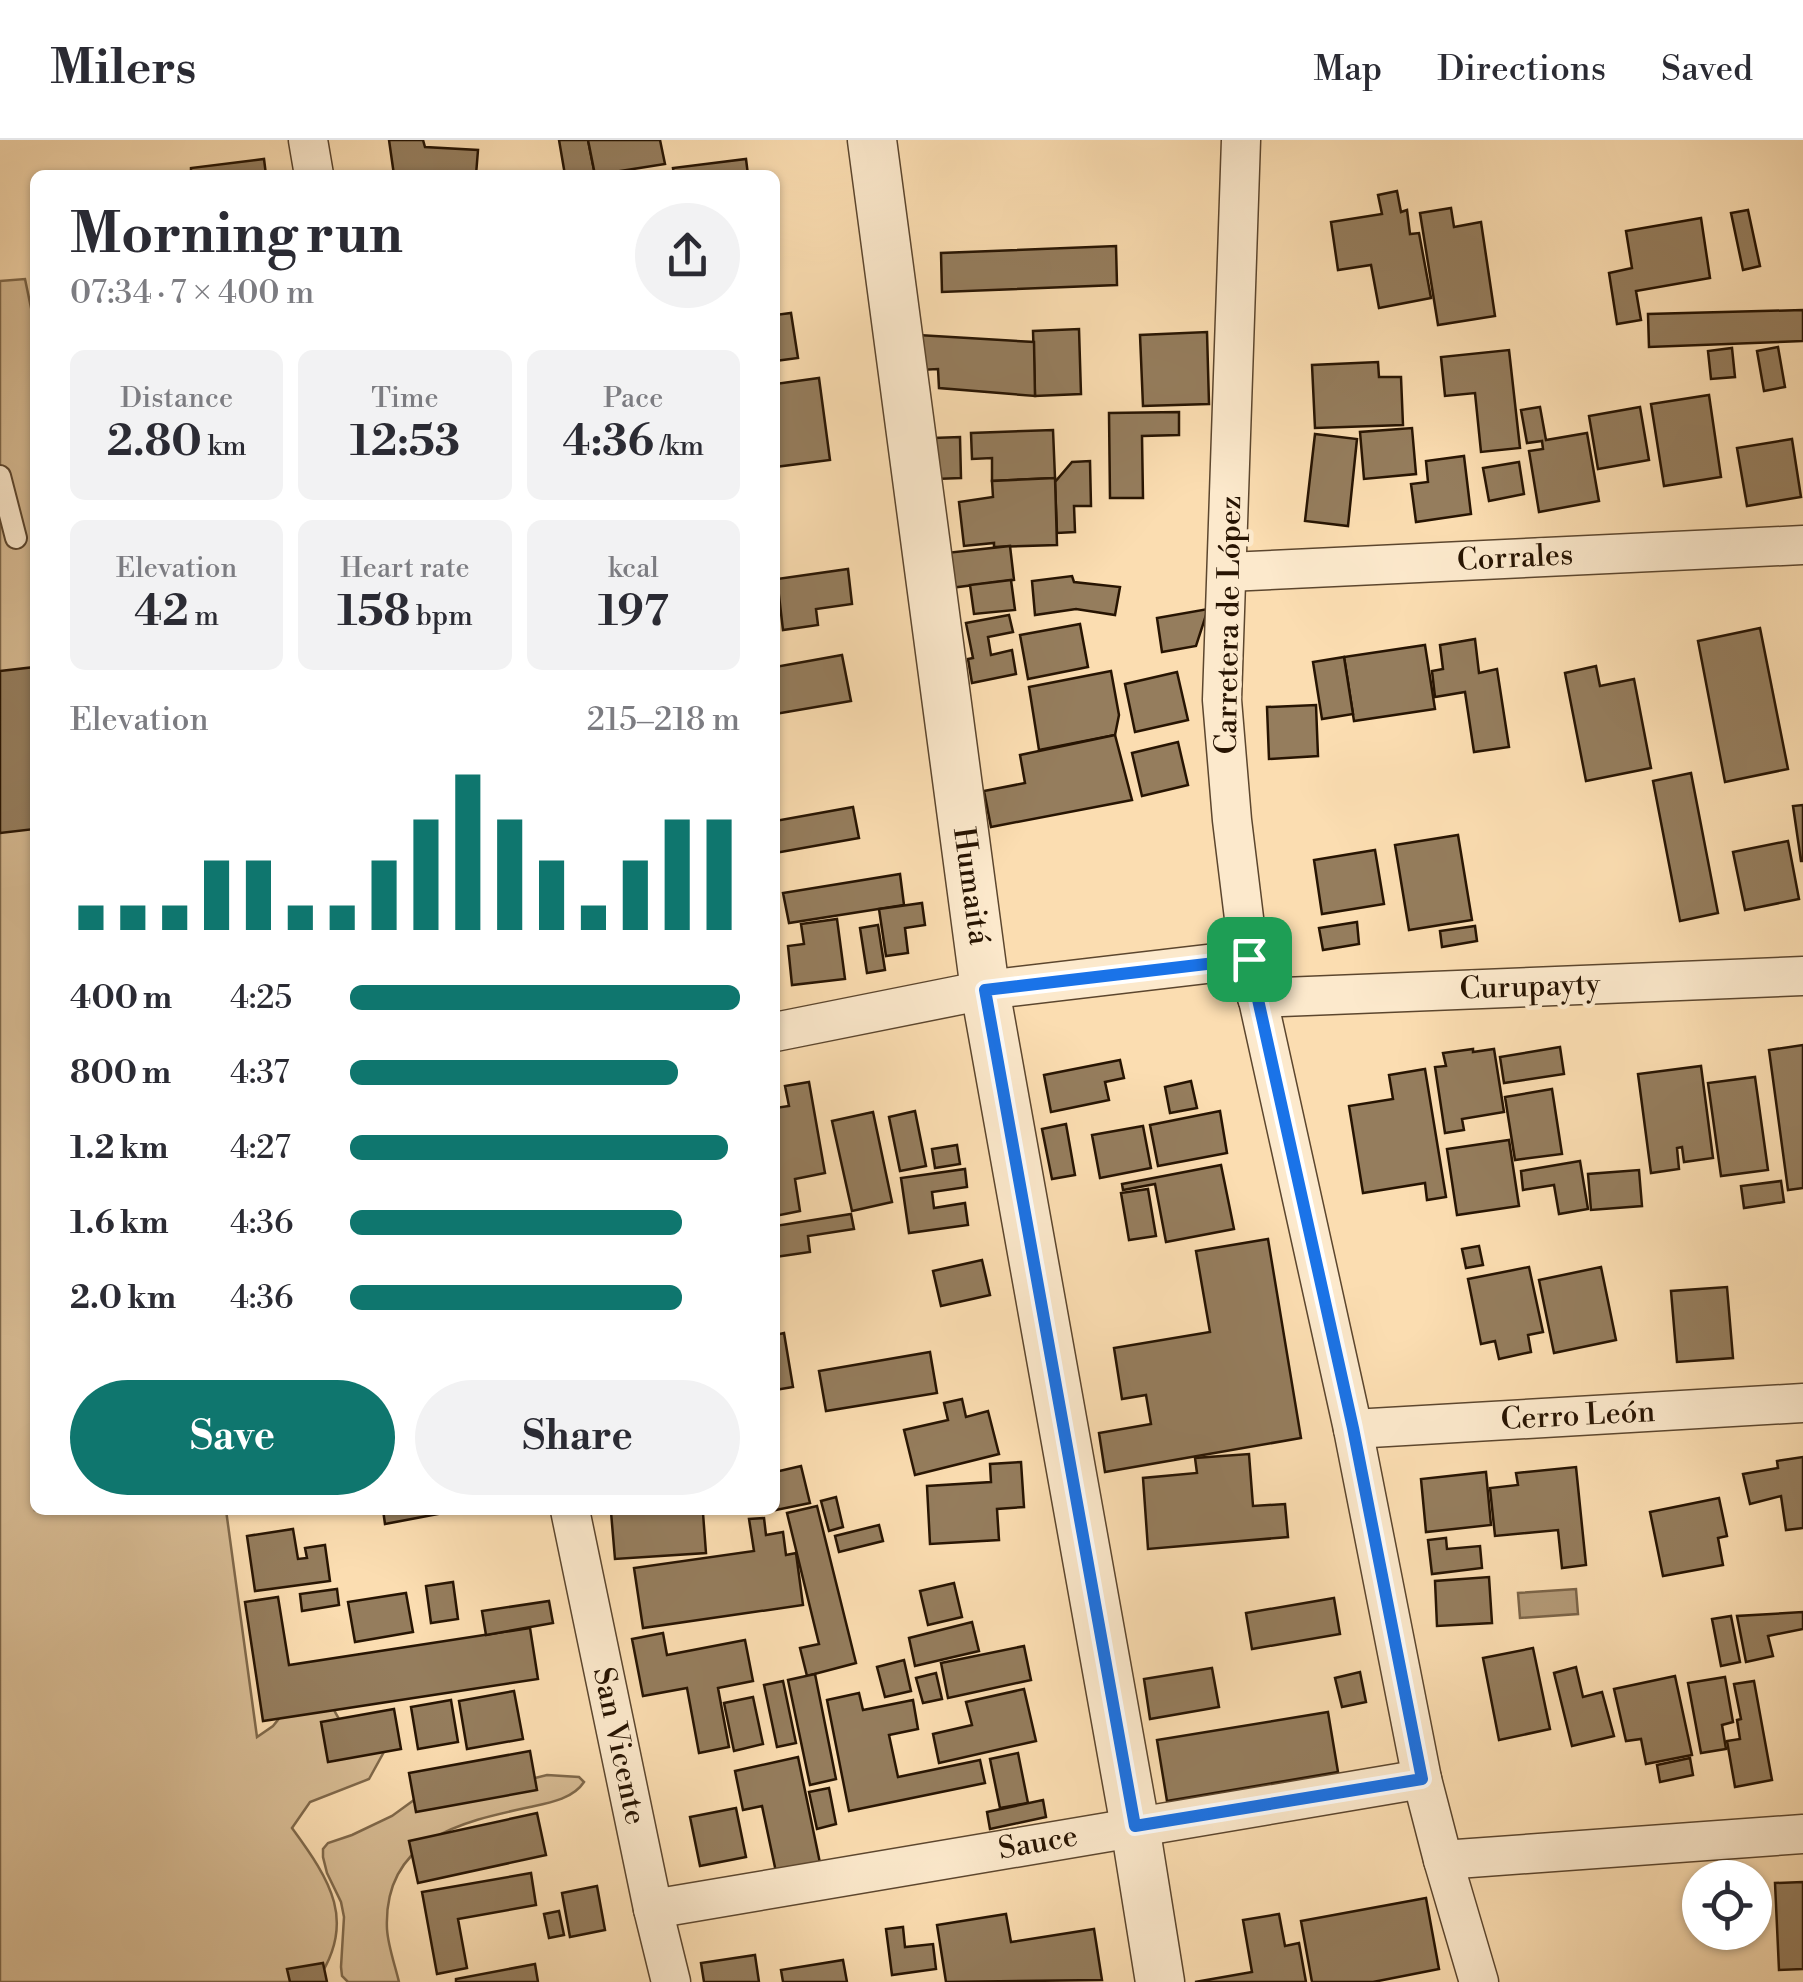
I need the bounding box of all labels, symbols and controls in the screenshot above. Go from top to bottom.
text: Milers [50,39,196,99]
text: Map [1313,48,1382,91]
text: Directions [1437,48,1606,91]
text: Saved [1661,48,1753,91]
text: Morning run [70,201,403,270]
button: share [635,203,740,308]
text: 07:34 · 7 × 400 m [70,273,314,313]
text: Distance [120,381,233,416]
text: Time [371,381,439,416]
text: Pace [603,381,663,416]
text: 2.80 [107,416,202,469]
text: 12:53 [350,416,460,469]
text: 4:36 [563,416,654,469]
text: km [202,429,247,464]
text: /km [654,429,704,464]
street label: Carretera de López [1208,495,1250,755]
street label: Corrales [1456,536,1574,580]
text: Elevation [116,551,237,586]
text: Heart rate [340,551,470,586]
text: kcal [608,551,659,586]
text: 42 [134,586,189,639]
text: 158 [337,586,410,639]
text: 197 [598,586,669,639]
text: m [189,599,219,634]
text: bpm [410,599,473,634]
text: Elevation [70,700,209,740]
text: 215–218 m [587,700,740,740]
street label: Humaitá [944,825,998,948]
pin [1207,917,1292,1002]
icon: arrive [1222,932,1277,987]
street label: Curupayty [1459,966,1601,1008]
text: 400 m [70,978,172,1018]
text: 4:25 [230,978,292,1018]
text: 800 m [70,1053,171,1093]
text: 4:37 [230,1053,289,1093]
text: 1.2 km [70,1128,168,1168]
text: 4:27 [230,1128,291,1168]
text: 1.6 km [70,1203,169,1243]
text: 4:36 [230,1203,293,1243]
text: 2.0 km [70,1278,176,1318]
text: 4:36 [230,1278,293,1318]
button: Save [70,1380,395,1495]
button: Share [415,1380,740,1495]
street label: Cerro León [1500,1393,1656,1439]
street label: San Vicente [584,1664,654,1828]
street label: Sauce [995,1817,1081,1869]
map controls [1682,1860,1772,1950]
button: locate [1682,1860,1772,1950]

